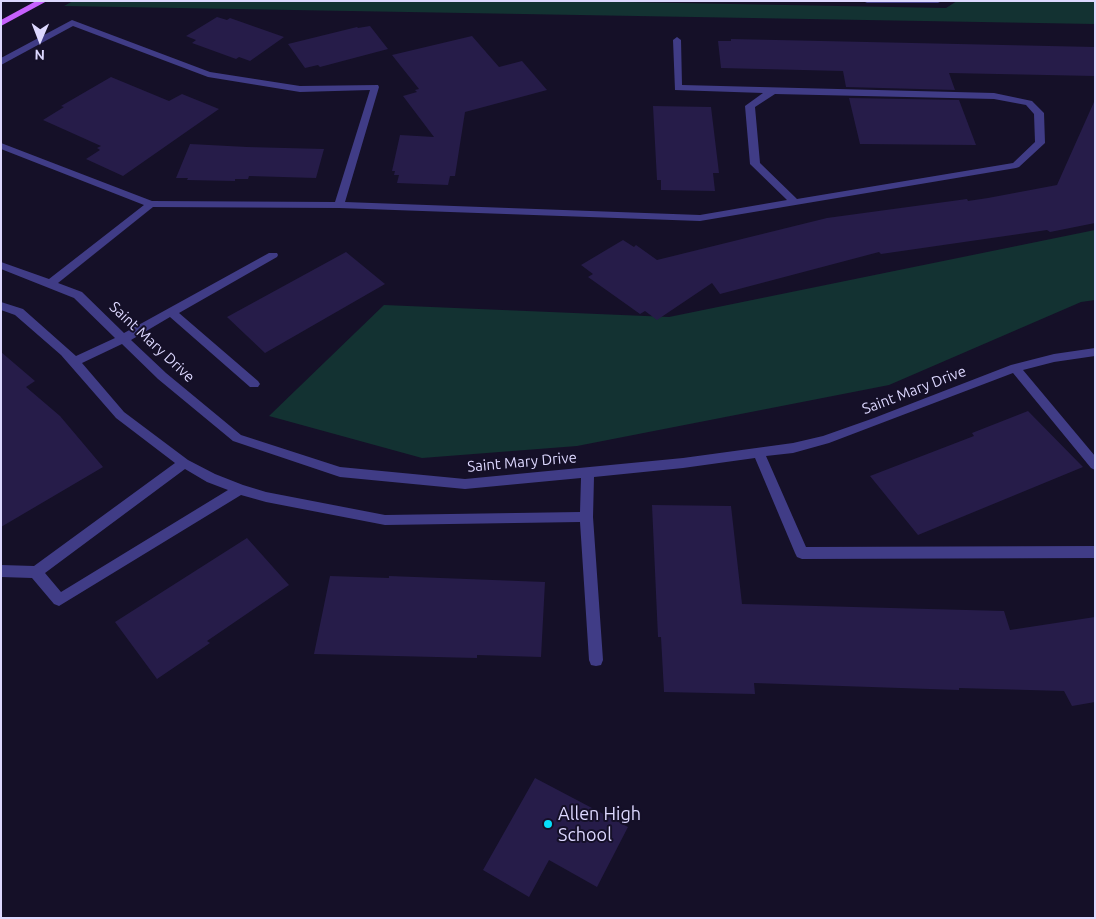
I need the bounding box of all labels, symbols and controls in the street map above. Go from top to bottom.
north arrow [15,15,65,65]
text: N [34,47,45,63]
street label: Saint Mary Drive [106,298,198,386]
street label: Saint Mary Drive [859,362,969,418]
street label: Saint Mary Drive [466,448,578,476]
place label: Allen High School [558,803,641,846]
marker: Allen High School [542,818,554,830]

